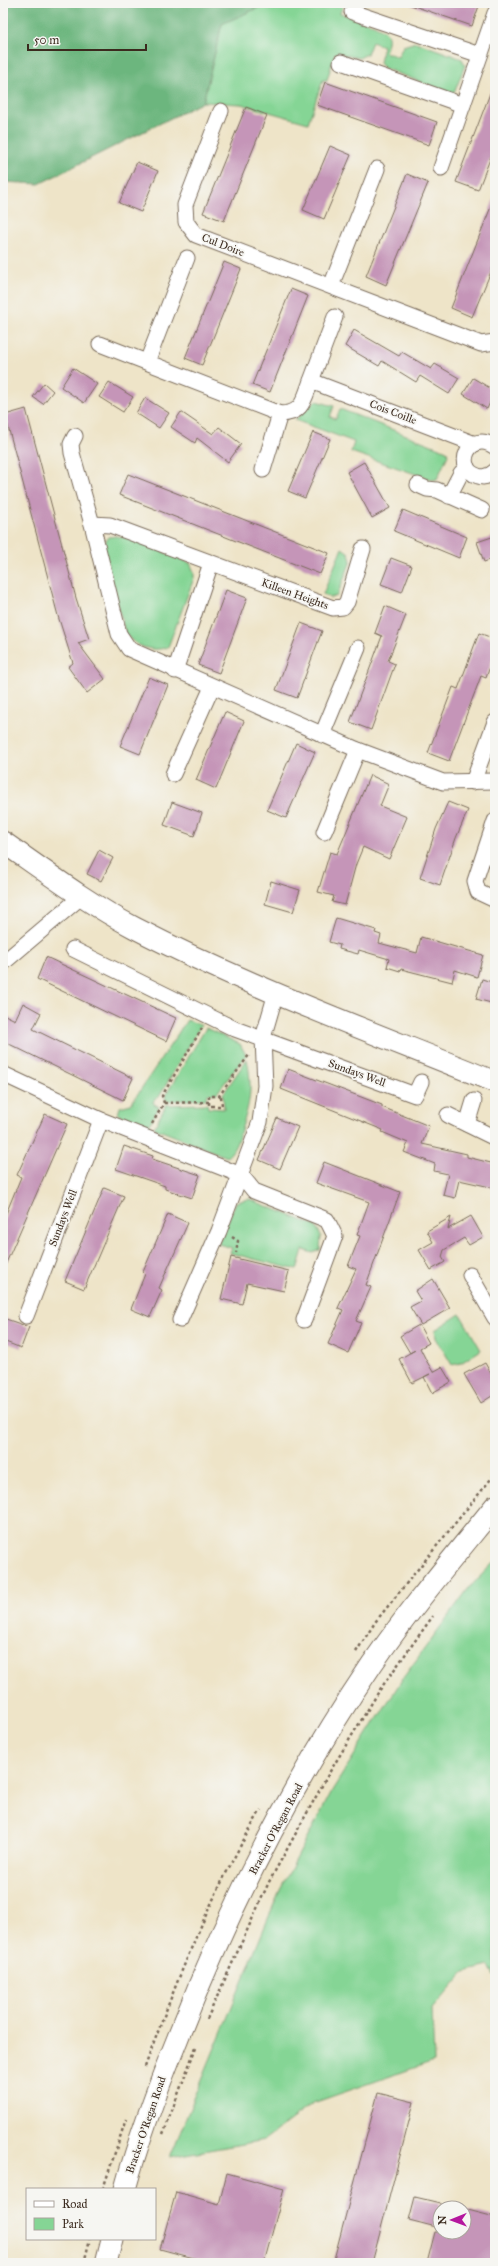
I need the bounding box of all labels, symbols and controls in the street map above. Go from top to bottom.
scale bar [28,26,146,52]
text: 50 m [34,33,59,47]
street label: Cul Doire [200,231,247,259]
street label: Cois Coille [368,397,419,427]
street label: Killeen Heights [260,576,330,612]
street label: Sundays Well [326,1057,388,1089]
street label: Sundays Well [46,1188,80,1248]
street label: Bracker O'Regan Road [246,1781,306,1877]
street label: Bracker O'Regan Road [123,2074,169,2175]
legend [26,2188,156,2240]
text: Road [62,2197,88,2211]
north arrow [432,2200,472,2240]
text: N [436,2215,449,2225]
text: Park [62,2217,84,2231]

